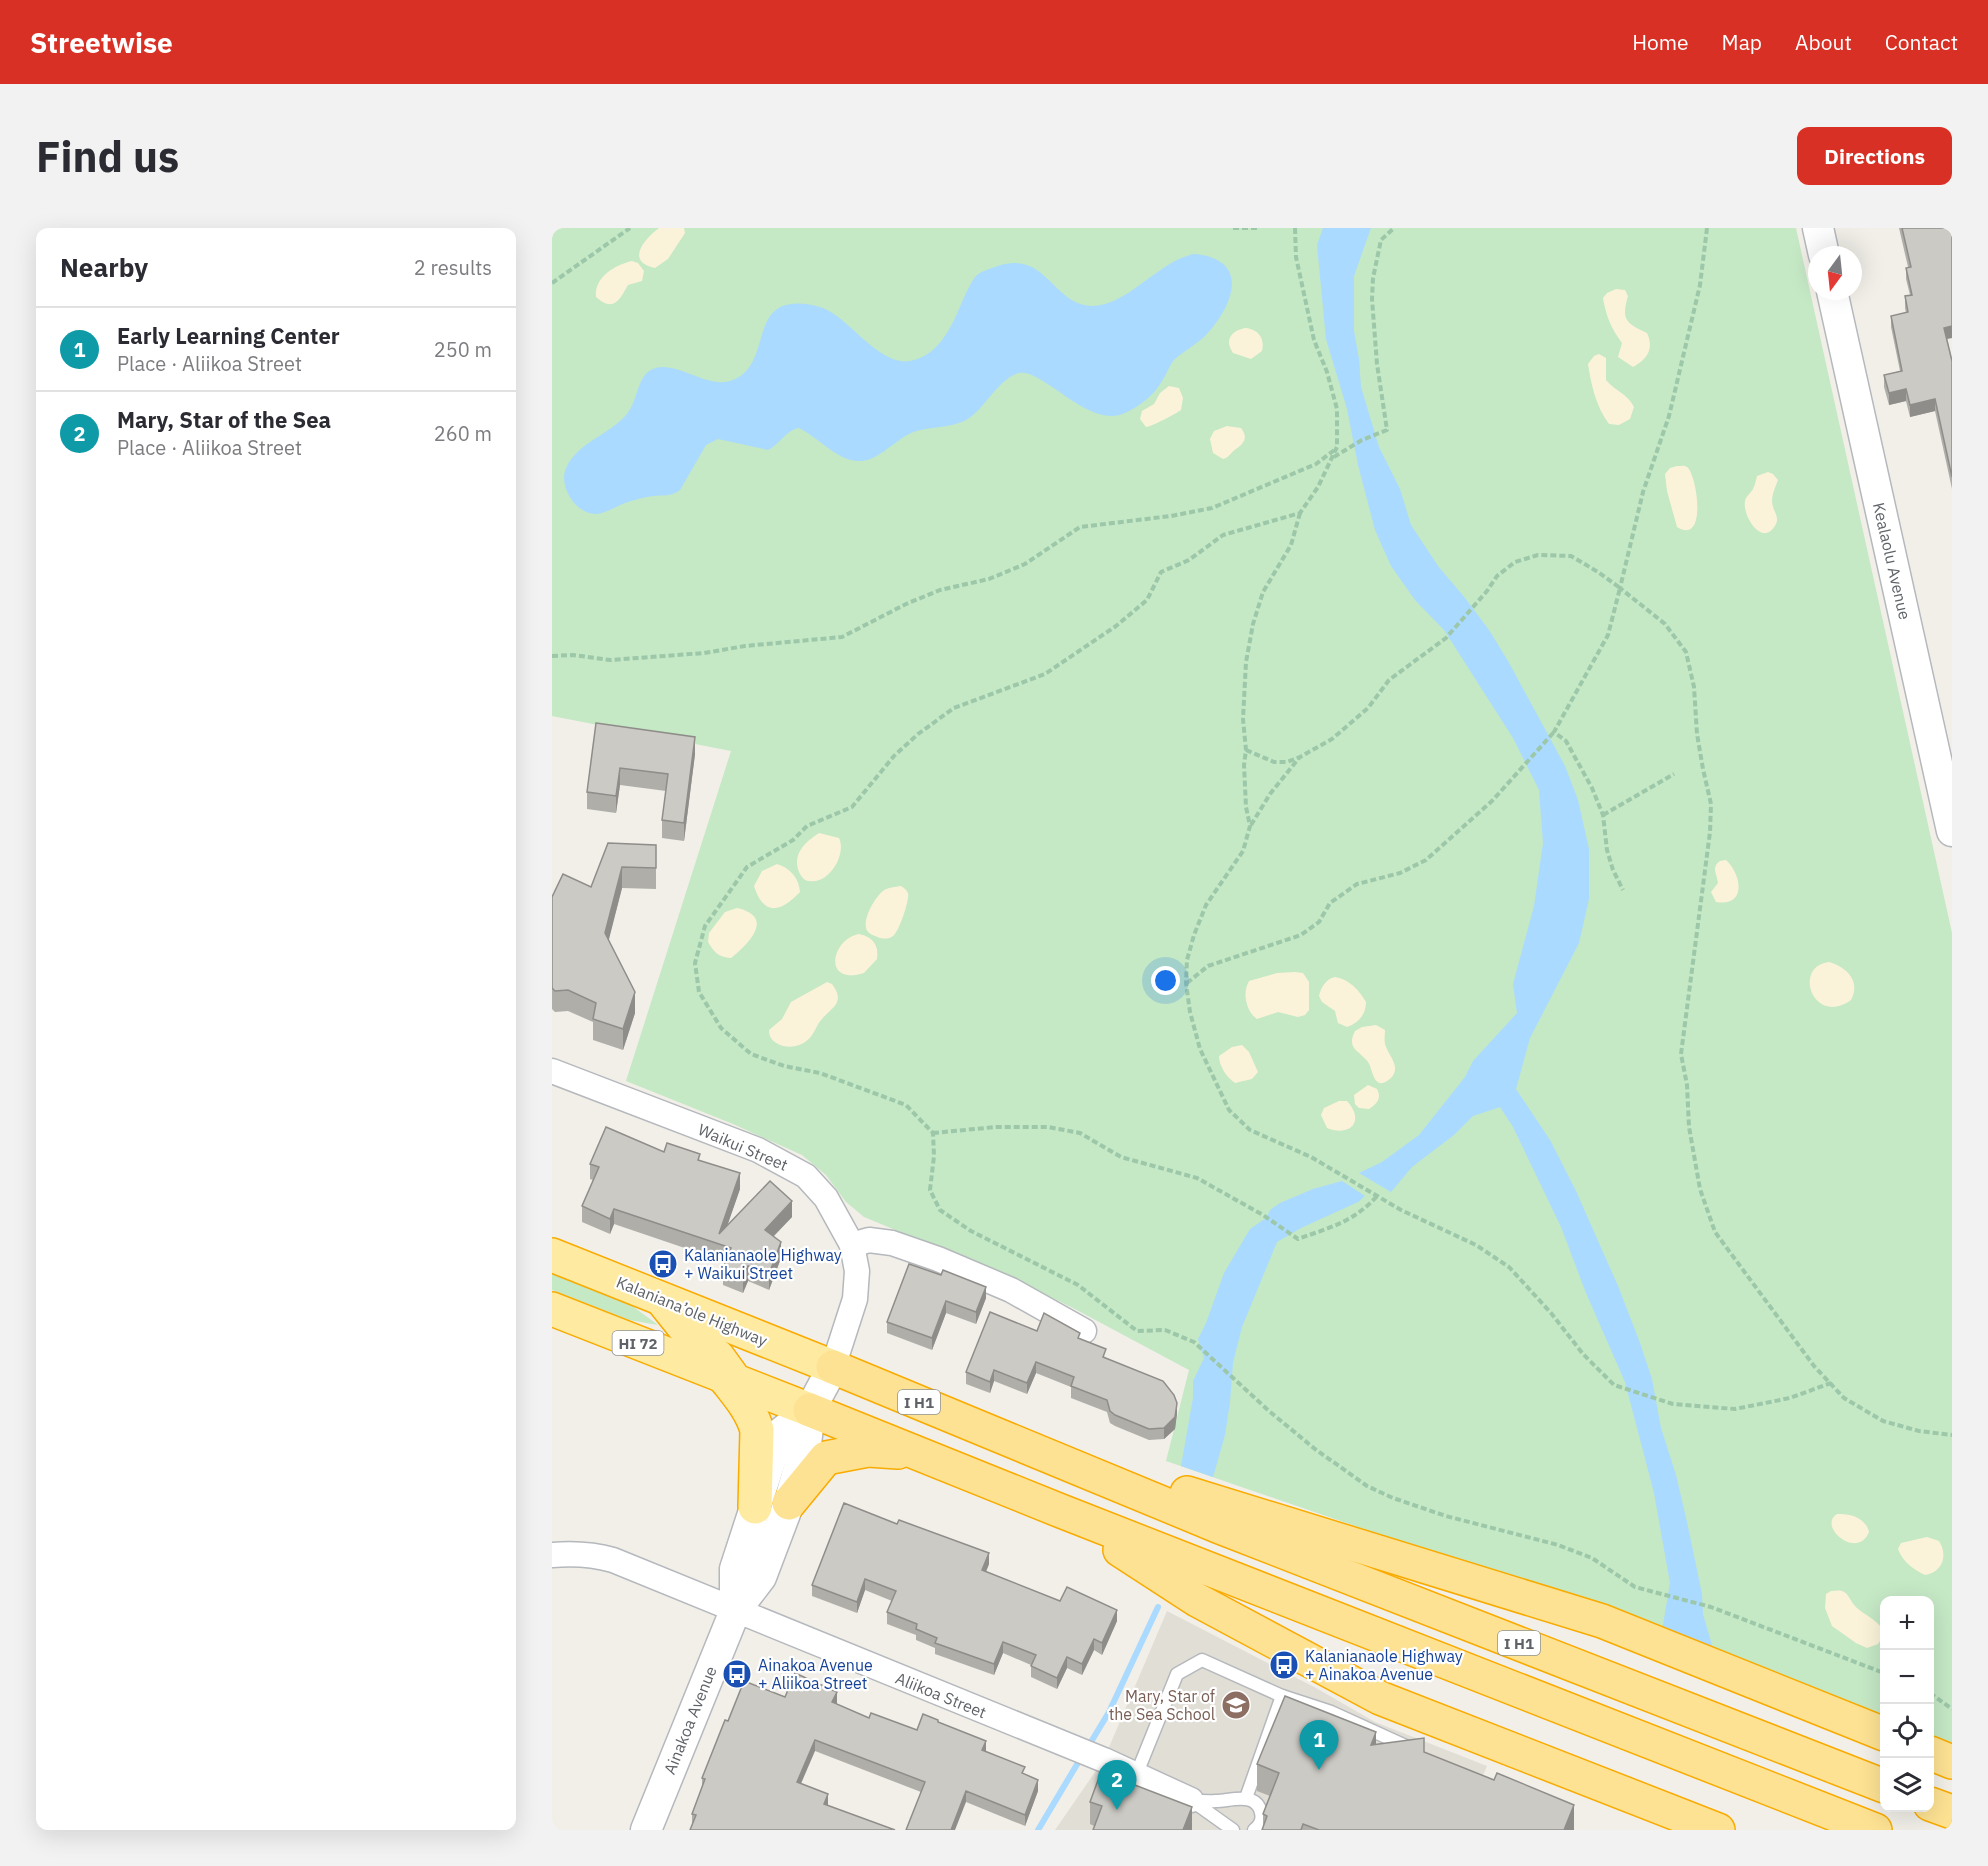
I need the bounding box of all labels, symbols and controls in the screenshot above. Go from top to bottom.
text: Streetwise [30,24,173,61]
text: Home [1632,28,1689,56]
text: Map [1722,28,1762,56]
text: About [1795,28,1852,56]
text: Contact [1885,28,1958,56]
button: Directions [1797,127,1952,185]
text: Find us [36,129,179,184]
north arrow [1808,246,1862,300]
text: Nearby [60,250,148,284]
text: 2 results [414,254,492,281]
text: Early Learning Center [117,321,340,350]
text: 1 [74,336,86,363]
text: 250 m [434,336,492,363]
text: Place · Aliikoa Street [117,350,302,377]
text: Mary, Star of the Sea [117,405,331,434]
text: 2 [74,420,86,447]
text: 260 m [434,420,492,447]
text: Place · Aliikoa Street [117,434,302,461]
street label: Kealaolu Avenue [1869,500,1915,622]
your location [1151,966,1180,995]
street label: Waikui Street [695,1119,791,1175]
place label: Kalanianaole Highway + Waikui Street [684,1245,842,1283]
bus stop icon: Kalanianaole Highway + Waikui Street [647,1248,679,1280]
street label: Kalaniana’ole Highway [614,1272,770,1350]
road number: HI 72 [612,1331,664,1355]
road number: I H1 [898,1390,940,1414]
map controls [1880,1596,1934,1812]
button: + [1880,1596,1934,1650]
road number: I H1 [1498,1631,1540,1655]
place label: Kalanianaole Highway + Ainakoa Avenue [1305,1646,1463,1684]
bus stop icon: Kalanianaole Highway + Ainakoa Avenue [1268,1649,1300,1681]
button: − [1880,1650,1934,1704]
place label: Ainakoa Avenue + Aliikoa Street [758,1655,873,1693]
bus stop icon: Ainakoa Avenue + Aliikoa Street [721,1658,753,1690]
street label: Ainakoa Avenue [659,1663,721,1777]
street label: Aliikoa Street [893,1668,989,1722]
place label: Mary, Star of the Sea School [1109,1686,1215,1724]
school or university icon: Mary, Star of the Sea School [1220,1689,1252,1721]
button: locate [1880,1704,1934,1758]
pin: 1 [1300,1720,1338,1770]
button: layers [1880,1758,1934,1812]
pin: 2 [1098,1760,1136,1810]

